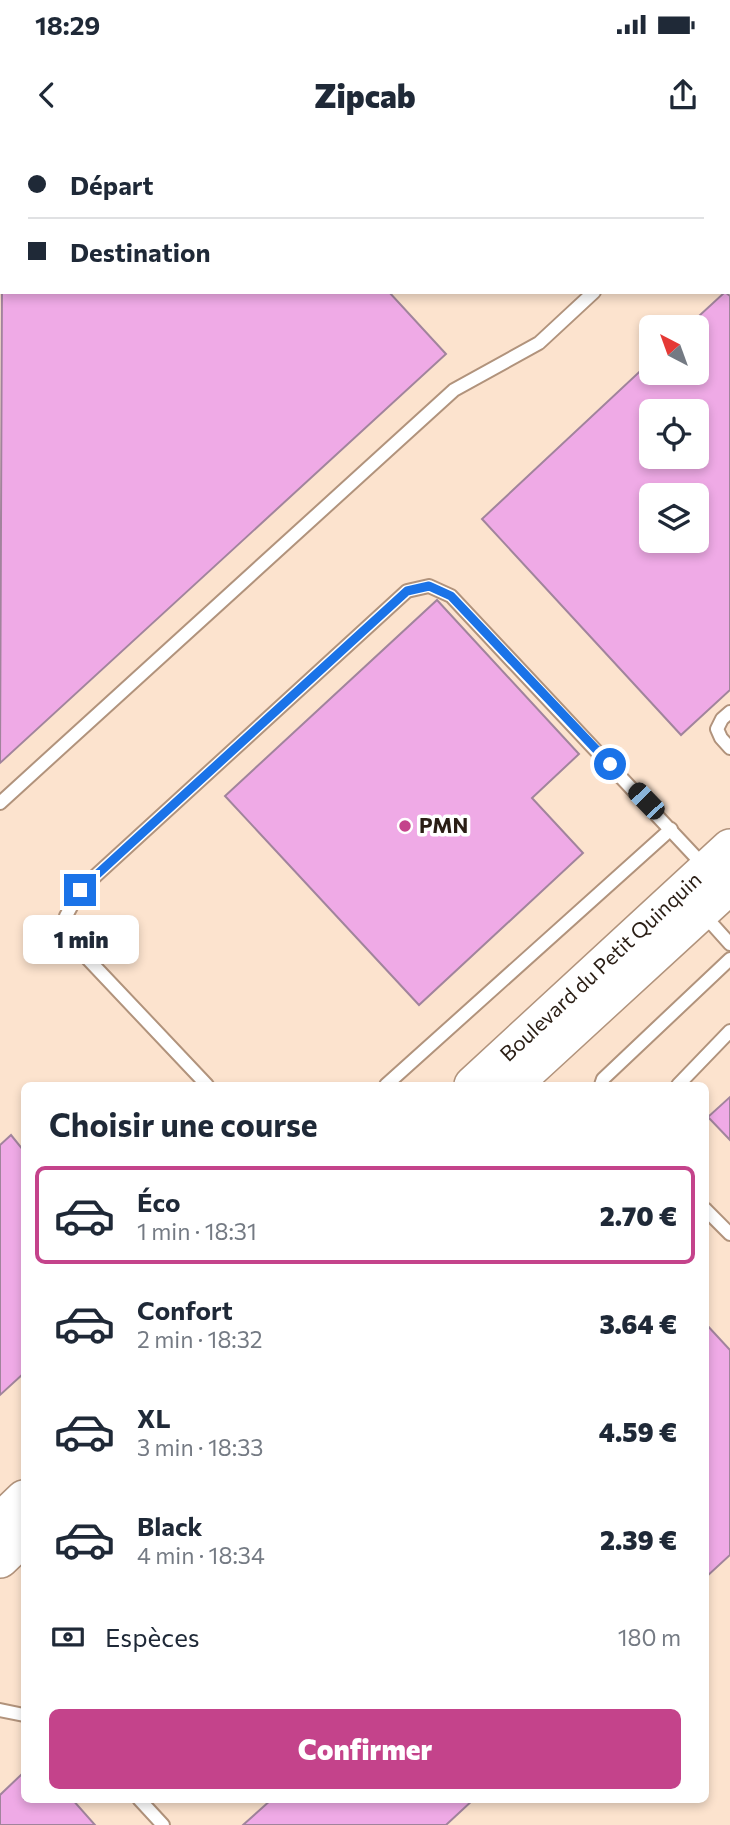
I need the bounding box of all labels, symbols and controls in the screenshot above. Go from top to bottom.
text: 18:29 [35,9,100,40]
text: Zipcab [314,75,416,115]
icon: back [28,76,66,114]
icon: share [664,76,702,114]
text: Départ [70,169,154,200]
text: Destination [70,236,211,267]
north arrow [639,315,709,385]
map controls [639,315,709,553]
button: locate [639,399,709,469]
button: layers [639,483,709,553]
route start [594,748,626,780]
car [624,779,669,823]
place label: PMN [419,812,468,837]
marker: PMN [397,818,413,834]
street label: Boulevard du Petit Quinquin [494,866,706,1066]
route end [64,874,96,906]
callout: 1 min [22,914,138,964]
text: 1 min [53,925,109,953]
text: Choisir une course [49,1104,318,1144]
icon: car [53,1184,116,1247]
text: Éco [137,1186,181,1217]
text: 2.70 € [600,1200,677,1231]
text: 1 min · 18:31 [137,1217,257,1245]
icon: car [53,1292,116,1355]
text: Confort [137,1294,233,1325]
text: 3.64 € [599,1308,677,1339]
text: 2 min · 18:32 [137,1325,263,1353]
icon: car [53,1400,116,1463]
text: XL [137,1402,171,1433]
text: 4.59 € [599,1416,677,1447]
text: 3 min · 18:33 [137,1433,263,1461]
icon: car [53,1508,116,1571]
text: Black [137,1510,203,1541]
text: 2.39 € [600,1524,677,1555]
text: 4 min · 18:34 [137,1541,265,1569]
icon: cash [49,1618,87,1656]
text: Espèces [105,1621,200,1652]
text: 180 m [618,1623,681,1651]
button: Confirmer [49,1709,681,1789]

